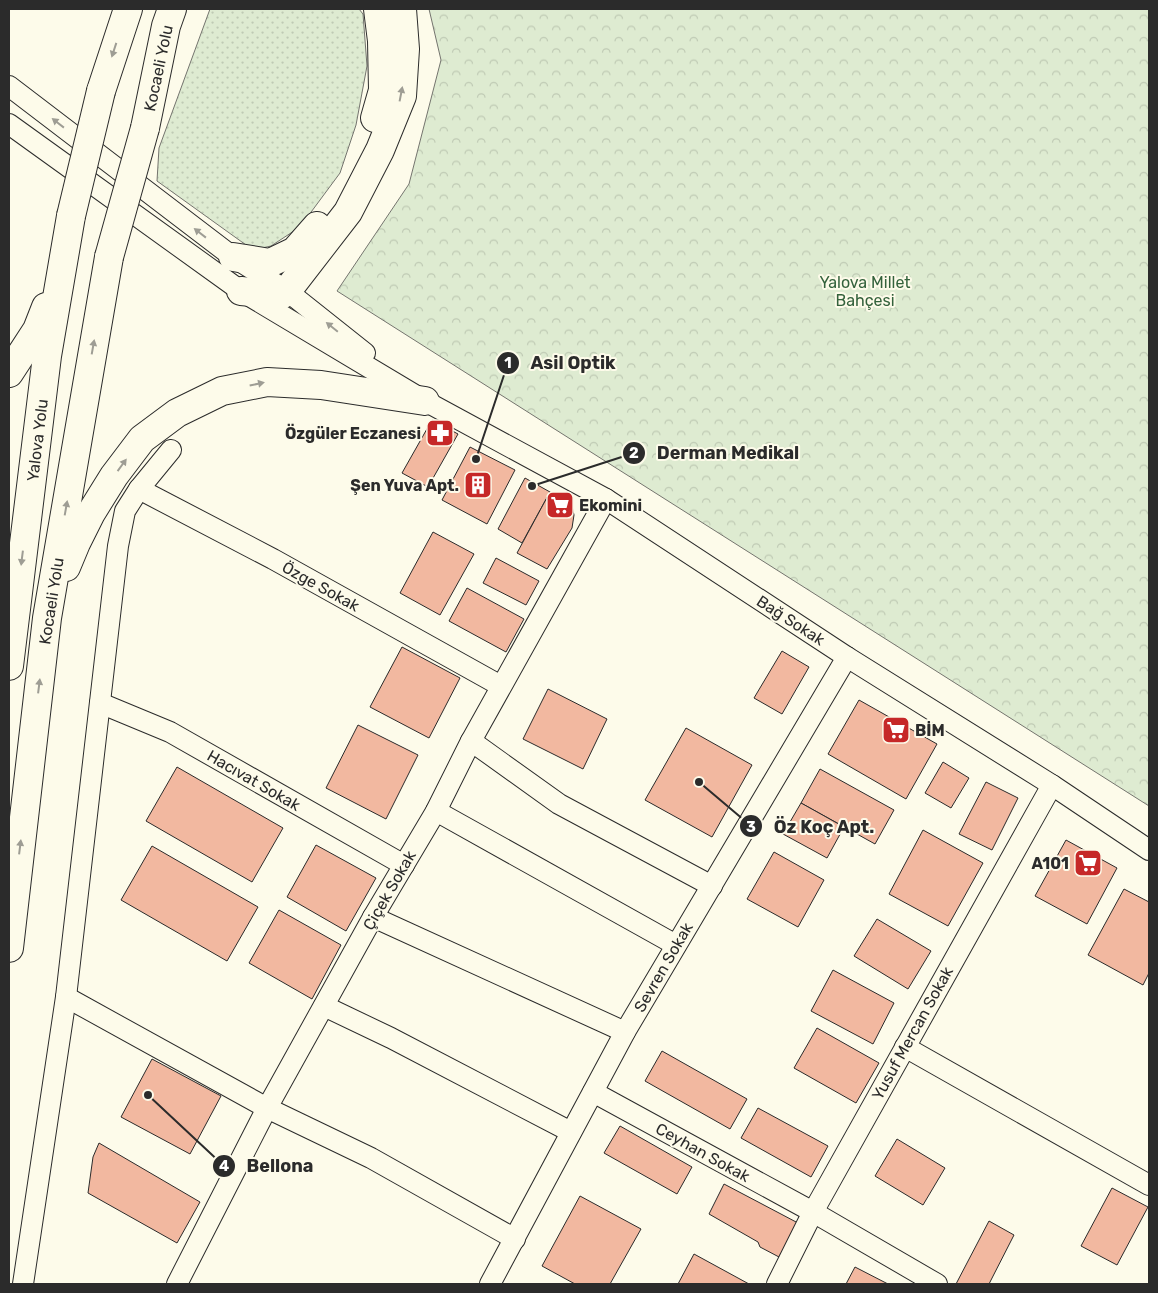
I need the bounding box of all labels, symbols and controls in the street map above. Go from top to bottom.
street label: Kocaeli̇ Yolu [140,23,177,113]
one-way arrow [110,42,118,57]
one-way arrow [397,86,405,102]
one-way arrow [52,117,65,128]
one-way arrow [194,227,207,238]
park label: Yalova Millet Bahçesi [819,273,911,310]
one-way arrow [326,321,339,332]
one-way arrow [90,339,98,355]
callout: Asil Optik [495,346,625,379]
text: Asil Optik [530,352,616,374]
text: 1 [504,354,512,372]
one-way arrow [250,380,265,388]
street label: Yalova Yolu [23,398,52,482]
pharmacy icon: Özgüler Eczanesi [425,418,455,448]
place label: Özgüler Eczanesi [285,423,421,443]
callout: Derman Medikal [622,436,809,469]
text: Derman Medikal [657,442,799,464]
text: 2 [629,444,639,462]
one-way arrow [117,458,127,472]
building icon: Şen Yuva Apt. [463,470,493,500]
place label: Şen Yuva Apt. [350,476,459,495]
supermarket icon: Ekomini [545,490,575,520]
place label: Ekomini [579,496,642,515]
one-way arrow [62,499,70,515]
one-way arrow [18,551,26,567]
street label: Kocaeli̇ Yolu [35,556,68,646]
street label: Özge Sokak [279,557,363,616]
street label: Bağ Sokak [753,591,829,650]
one-way arrow [35,677,43,693]
supermarket icon: BİM [881,715,911,745]
place label: BİM [915,721,945,740]
street label: Hacıvat Sokak [204,746,304,815]
callout: Öz Koç Apt. [738,810,885,843]
text: Öz Koç Apt. [774,816,874,838]
text: 3 [746,818,756,836]
one-way arrow [16,839,24,855]
street label: Çiçek Sokak [359,846,420,933]
supermarket icon: A101 [1073,848,1103,878]
place label: A101 [1031,854,1069,873]
street label: Sevren Sokak [630,918,697,1015]
street label: Yusuf Mercan Sokak [868,963,957,1103]
street label: Ceyhan Sokak [652,1119,754,1186]
callout: Bellona [212,1149,324,1182]
text: Bellona [247,1155,313,1177]
text: 4 [219,1157,229,1175]

